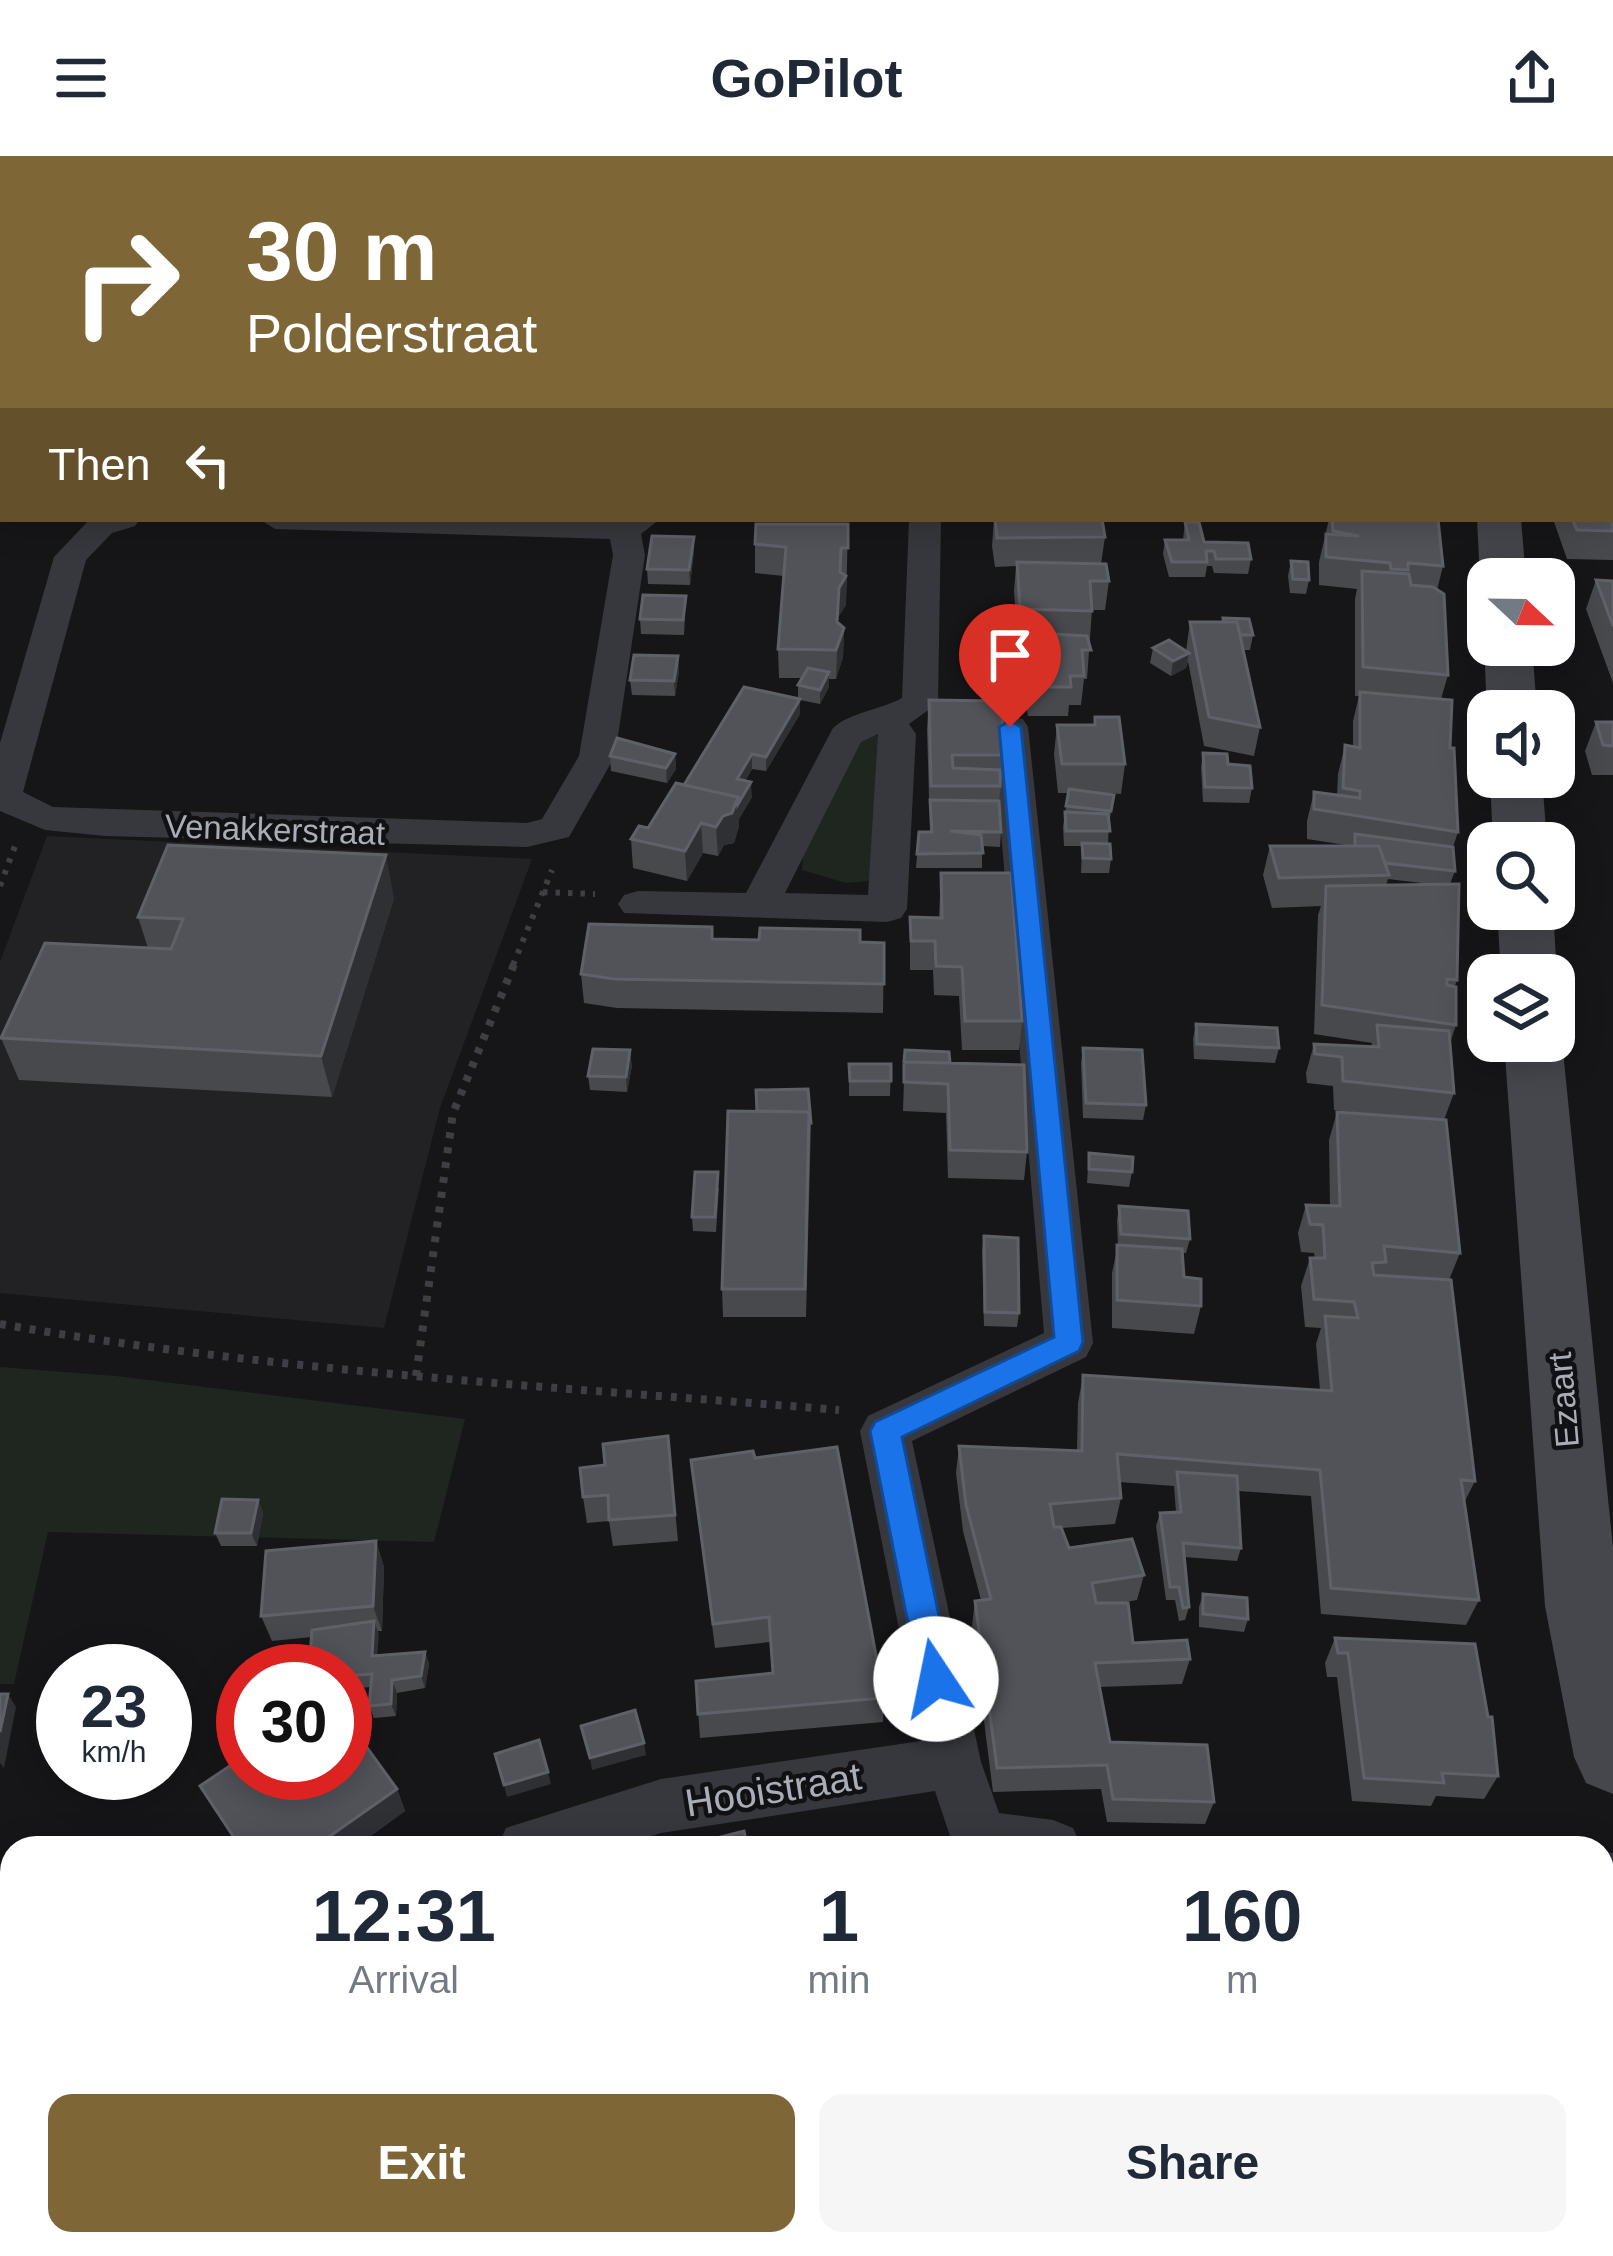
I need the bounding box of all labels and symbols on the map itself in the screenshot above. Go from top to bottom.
north arrow [1467,558,1575,666]
pin [959,604,1061,727]
street label: Venakkerstraat [164,807,386,852]
street label: Ezaart [1541,1351,1586,1449]
position arrow [873,1616,999,1742]
speed limit sign: 30 [216,1644,372,1800]
street label: Hooistraat [682,1754,864,1825]

